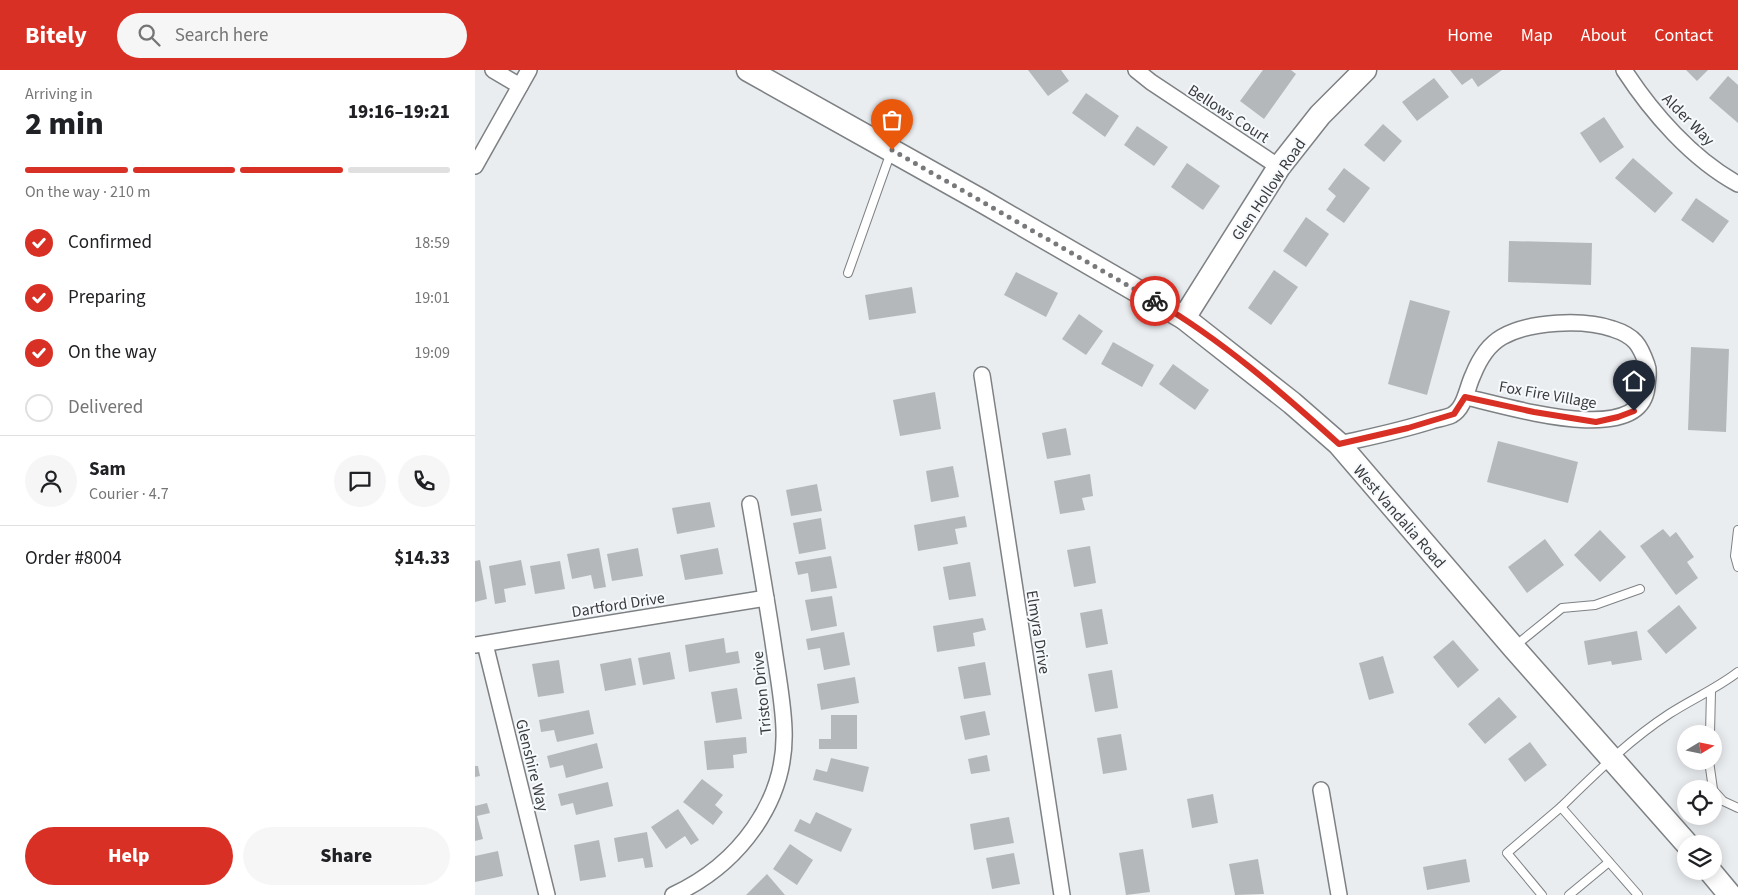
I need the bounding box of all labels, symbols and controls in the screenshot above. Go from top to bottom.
search box [117,13,467,58]
text: Bitely [25,18,87,53]
icon: search [135,21,163,49]
text: Search here [175,22,268,49]
text: Home [1447,23,1493,48]
text: Map [1521,23,1553,48]
text: About [1581,23,1626,48]
text: Contact [1654,23,1713,48]
street label: Bellows Court [1183,79,1274,149]
text: Arriving in [25,83,93,105]
street label: Alder Way [1657,89,1720,151]
text: 19:16–19:21 [348,99,450,126]
pin [871,99,913,150]
text: 2 min [25,101,104,147]
icon: bag [878,106,906,134]
street label: Glen Hollow Road [1227,134,1311,245]
text: On the way · 210 m [25,181,150,203]
icon: check [25,229,53,257]
text: Confirmed [68,229,152,256]
text: 18:59 [414,232,450,254]
courier [1130,276,1180,326]
icon: check [25,284,53,312]
text: Preparing [68,284,146,311]
text: 19:01 [414,287,450,309]
icon: bike [1141,287,1169,315]
icon: check [25,339,53,367]
text: On the way [68,339,157,366]
text: 19:09 [414,342,450,364]
pin [1613,360,1655,411]
icon: home [1620,367,1648,395]
street label: Fox Fire Village [1497,376,1599,414]
text: Delivered [68,394,143,421]
button: person [25,455,77,507]
button: chat [334,455,386,507]
button: phone [398,455,450,507]
text: Sam [89,456,126,483]
street label: West Vandalia Road [1348,460,1450,573]
text: Courier · 4.7 [89,483,169,505]
text: Order #8004 [25,545,122,572]
text: $14.33 [394,545,450,572]
street label: Dartford Drive [570,587,666,623]
street label: Elmyra Drive [1021,589,1055,676]
street label: Triston Drive [747,650,777,736]
street label: Glenshire Way [510,717,554,814]
north arrow [1677,725,1723,770]
map controls [1677,725,1722,880]
button: locate [1677,780,1722,825]
button: Help [25,827,233,885]
button: Share [243,827,450,885]
button: layers [1677,835,1722,880]

